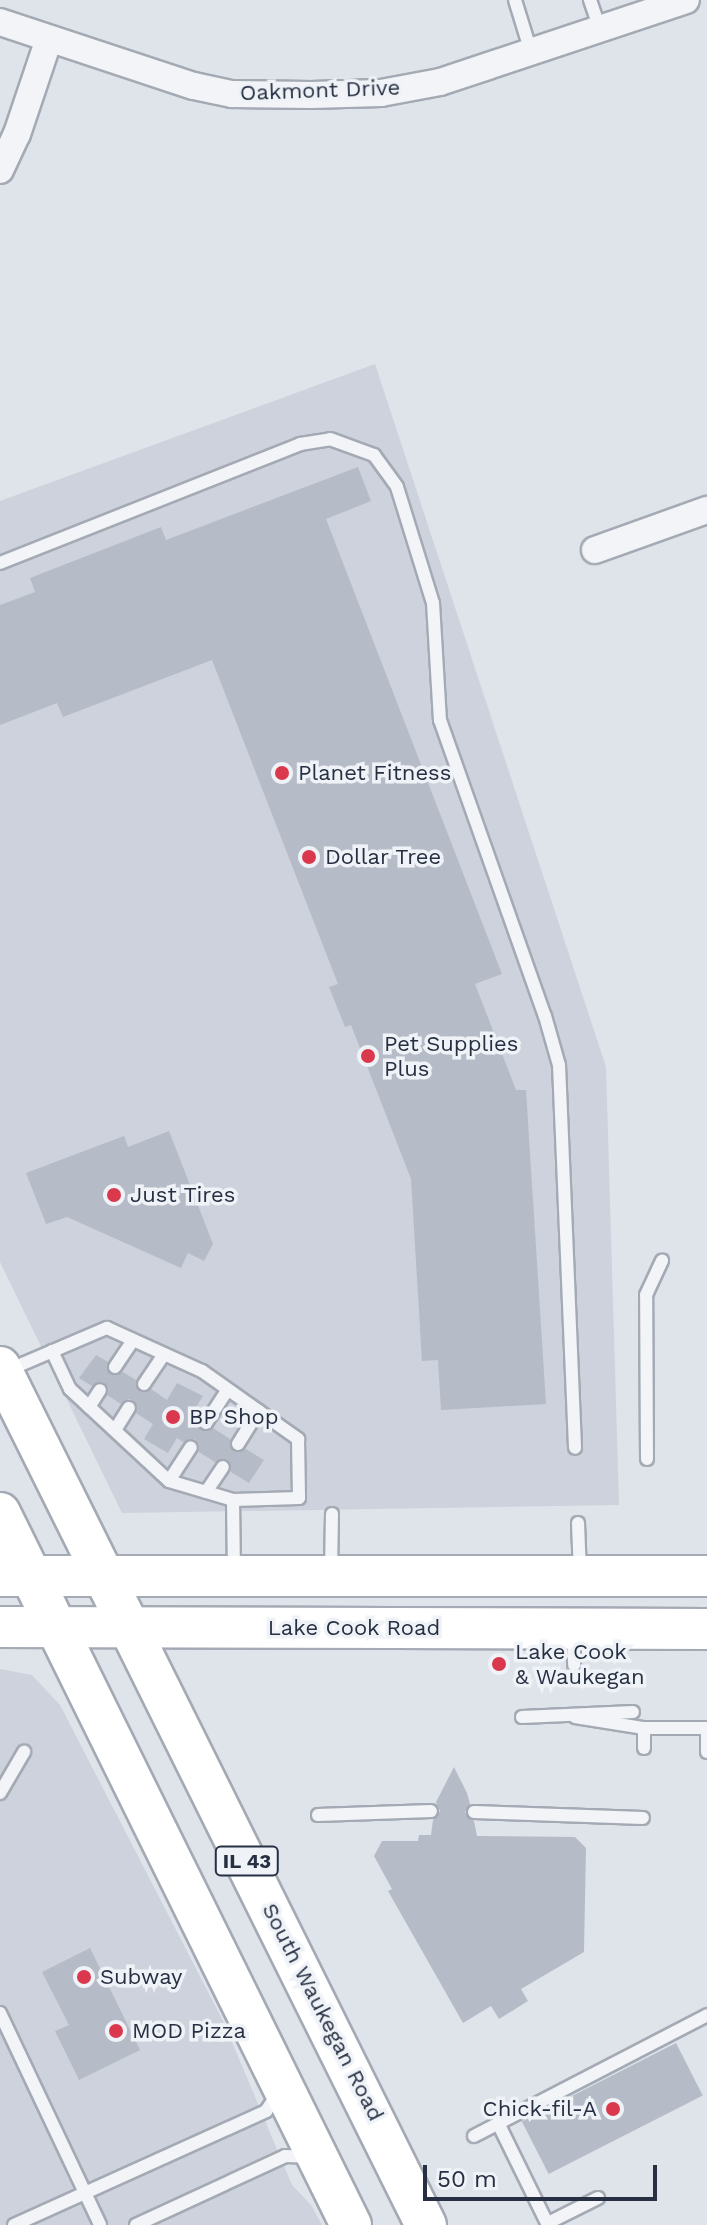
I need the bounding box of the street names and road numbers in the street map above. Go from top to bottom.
street label: Oakmont Drive [239,74,401,106]
street label: Lake Cook Road [267,1615,441,1641]
road number: IL 43 [213,1845,281,1877]
street label: South Waukegan Road [256,1899,390,2125]

